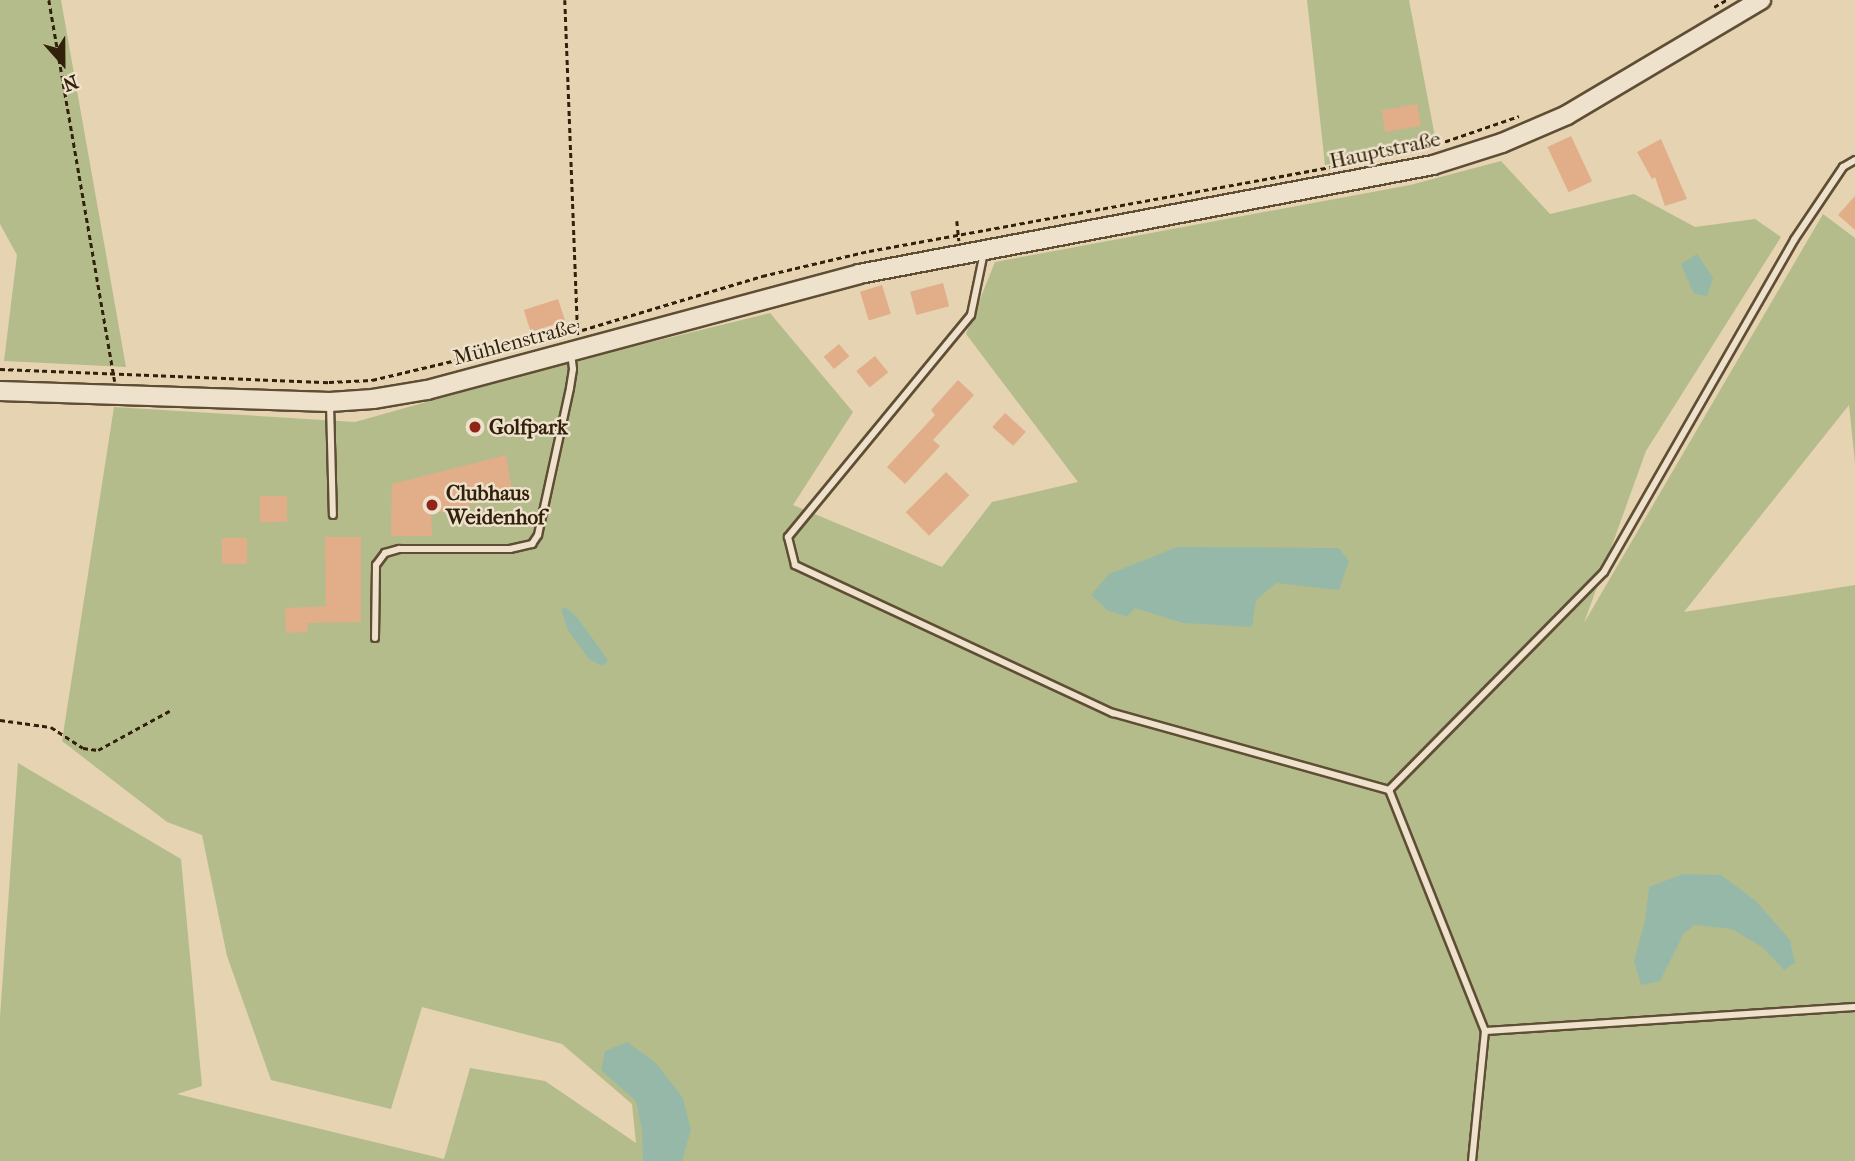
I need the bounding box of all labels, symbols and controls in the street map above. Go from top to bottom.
north arrow [28,28,98,98]
text: N [60,70,81,95]
street label: Hauptstraße [1327,126,1443,174]
street label: Mühlenstraße [451,313,579,371]
place label: Golfpark [489,414,568,440]
marker: Golfpark [467,419,483,435]
place label: Clubhaus Weidenhof [446,480,545,530]
marker: Clubhaus Weidenhof [424,497,440,513]

